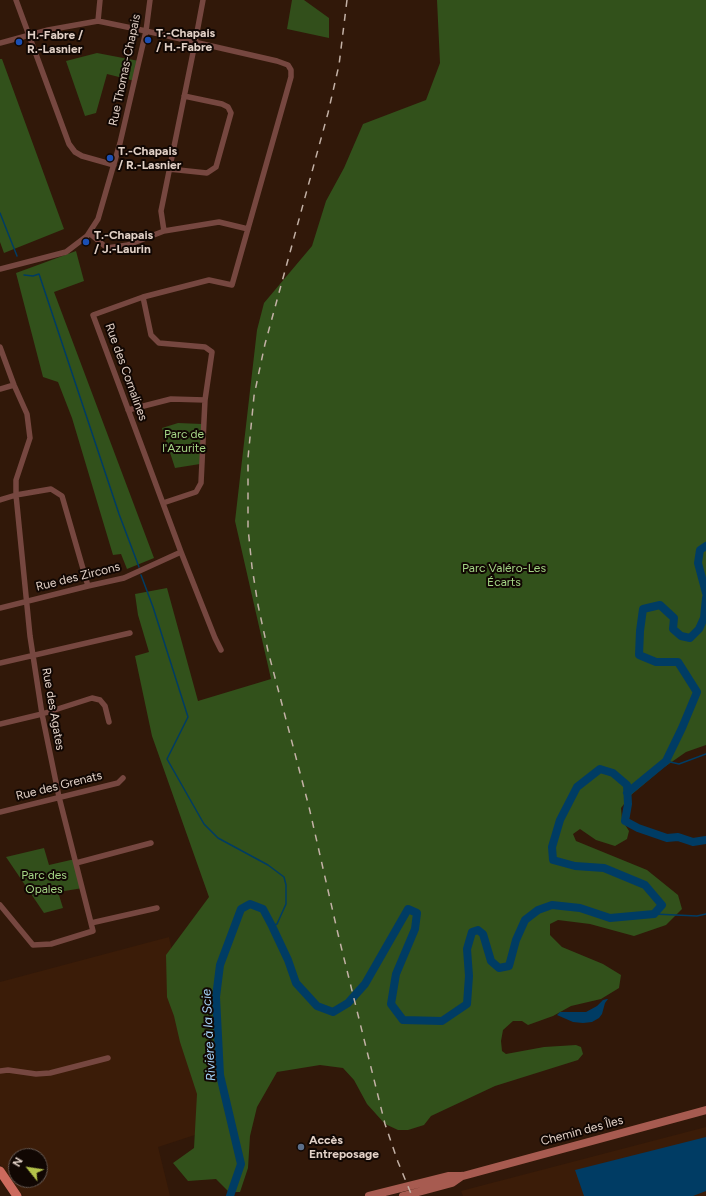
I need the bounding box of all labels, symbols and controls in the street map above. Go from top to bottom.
street label: Rue Thomas-Chapais [106,13,144,127]
place label: T.-Chapais / H.-Fabre [156,26,215,54]
place label: H.-Fabre / R.-Lasnier [27,28,83,56]
marker: T.-Chapais / H.-Fabre [143,35,153,45]
marker: H.-Fabre / R.-Lasnier [14,37,24,47]
place label: T.-Chapais / R.-Lasnier [118,144,181,172]
marker: T.-Chapais / R.-Lasnier [105,153,115,163]
place label: T.-Chapais / J.-Laurin [94,228,153,256]
marker: T.-Chapais / J.-Laurin [81,237,91,247]
street label: Rue des Cornalines [102,321,150,423]
park label: Parc de l'Azurite [162,427,206,455]
street label: Rue des Zircons [34,560,122,594]
park label: Parc Valéro-Les Écarts [462,561,546,589]
street label: Rue des Agates [39,667,67,751]
street label: Rue des Grenats [14,768,104,804]
park label: Parc des Opales [21,868,67,896]
water label: Rivière à la Scie [199,988,219,1082]
street label: Chemin des Îles [539,1113,625,1149]
place label: Accès Entreposage [309,1133,379,1161]
marker: Accès Entreposage [296,1142,306,1152]
north arrow [8,1148,48,1188]
text: N [10,1155,26,1169]

